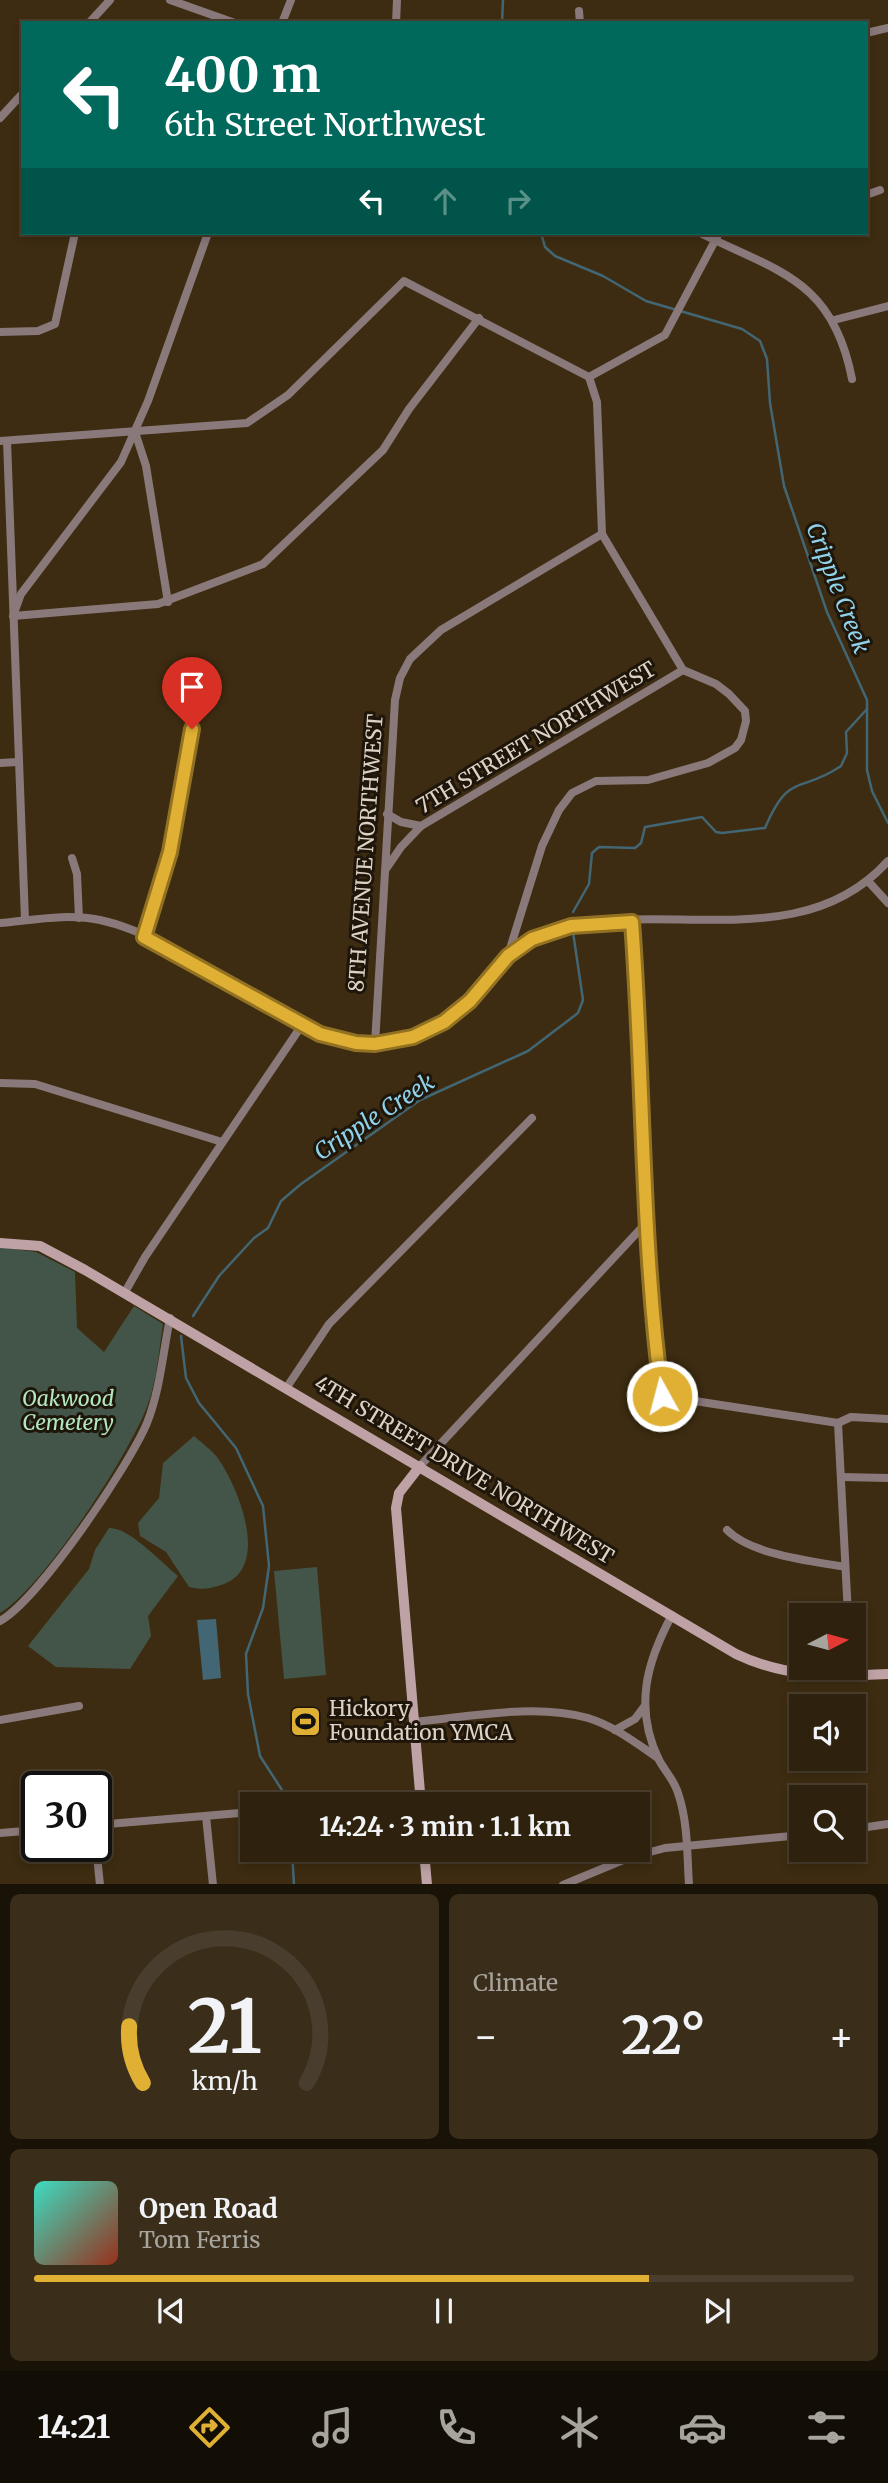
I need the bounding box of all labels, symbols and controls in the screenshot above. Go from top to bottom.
text: 400 m [164,44,321,105]
icon: left [49,49,140,140]
text: 6th Street Northwest [164,105,486,145]
icon: left [353,182,391,220]
icon: ahead [426,182,464,220]
icon: right [499,182,537,220]
water label: Cripple Creek [800,518,877,658]
street label: 7TH STREET NORTHWEST [411,655,661,820]
pin [162,657,222,729]
icon: arrive [173,668,211,706]
street label: 8TH AVENUE NORTHWEST [342,713,389,993]
water label: Cripple Creek [308,1067,440,1166]
position arrow [625,1359,699,1433]
street label: 4TH STREET DRIVE NORTHWEST [310,1369,619,1570]
park label: Oakwood Cemetery [22,1385,114,1436]
north arrow [789,1603,866,1680]
map controls [789,1603,866,1862]
button: sound [789,1694,866,1771]
place label: Hickory Foundation YMCA [329,1695,513,1746]
sports icon: Hickory Foundation YMCA [289,1704,323,1738]
speed limit sign: 30 [21,1771,112,1862]
button: search [789,1785,866,1862]
text: 14:24 · 3 min · 1.1 km [319,1810,571,1843]
text: Climate [473,1968,558,1997]
text: 21 [187,1981,262,2073]
text: 22° [621,2003,706,2068]
text: − [473,2013,498,2060]
text: + [829,2013,854,2060]
text: km/h [191,2064,258,2096]
text: Open Road [139,2192,278,2225]
text: Tom Ferris [139,2225,261,2254]
icon: previous [152,2292,190,2330]
icon: pause [425,2292,463,2330]
icon: next [698,2292,736,2330]
icon: directions [185,2403,234,2452]
icon: music [308,2403,357,2452]
icon: phone [432,2403,481,2452]
icon: climate [555,2403,604,2452]
icon: car [678,2403,727,2452]
icon: filters [802,2403,851,2452]
text: 14:21 [37,2407,110,2447]

